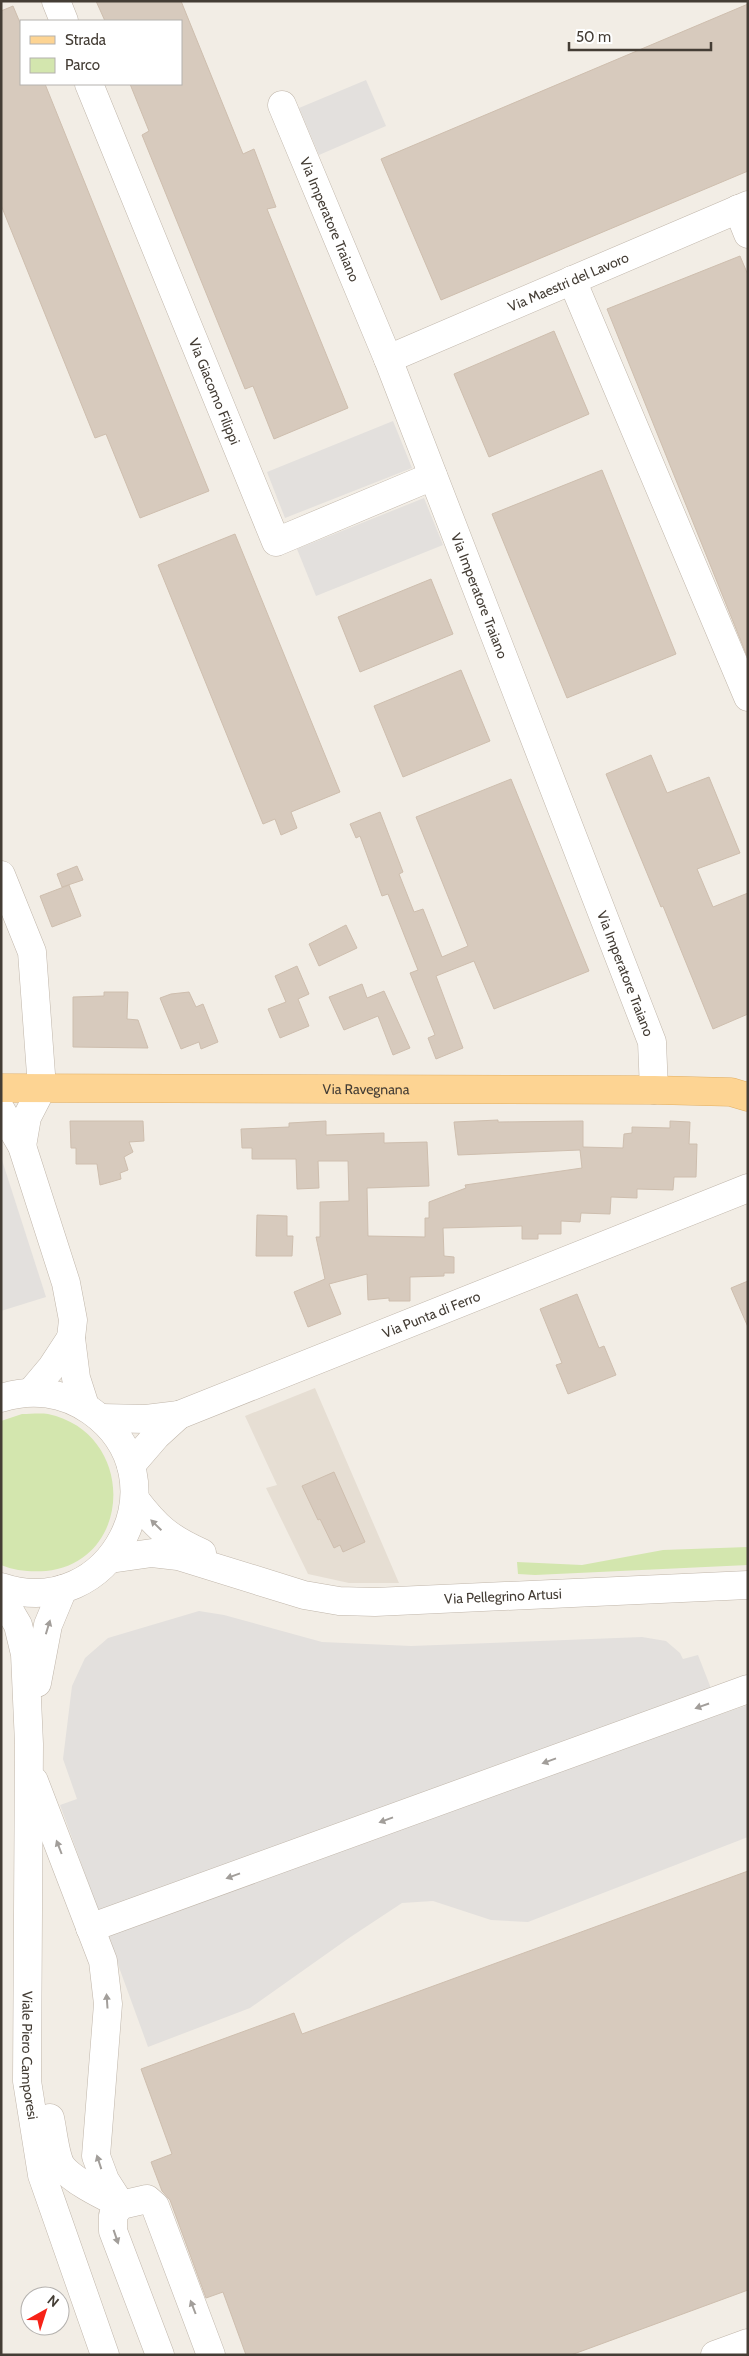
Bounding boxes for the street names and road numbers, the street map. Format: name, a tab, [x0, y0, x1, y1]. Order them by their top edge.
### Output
street label: Via Imperatore Traiano	[296, 155, 364, 285]
street label: Via Maestri del Lavoro	[505, 248, 632, 316]
street label: Via Giacomo Filippi	[185, 336, 244, 447]
street label: Via Imperatore Traiano	[447, 530, 512, 661]
street label: Via Imperatore Traiano	[593, 908, 658, 1039]
street label: Via Ravegnana	[323, 1080, 410, 1098]
street label: Via Punta di Ferro	[380, 1287, 483, 1342]
street label: Via Pellegrino Artusi	[444, 1585, 562, 1608]
street label: Viale Piero Camporesi	[18, 1991, 42, 2121]

